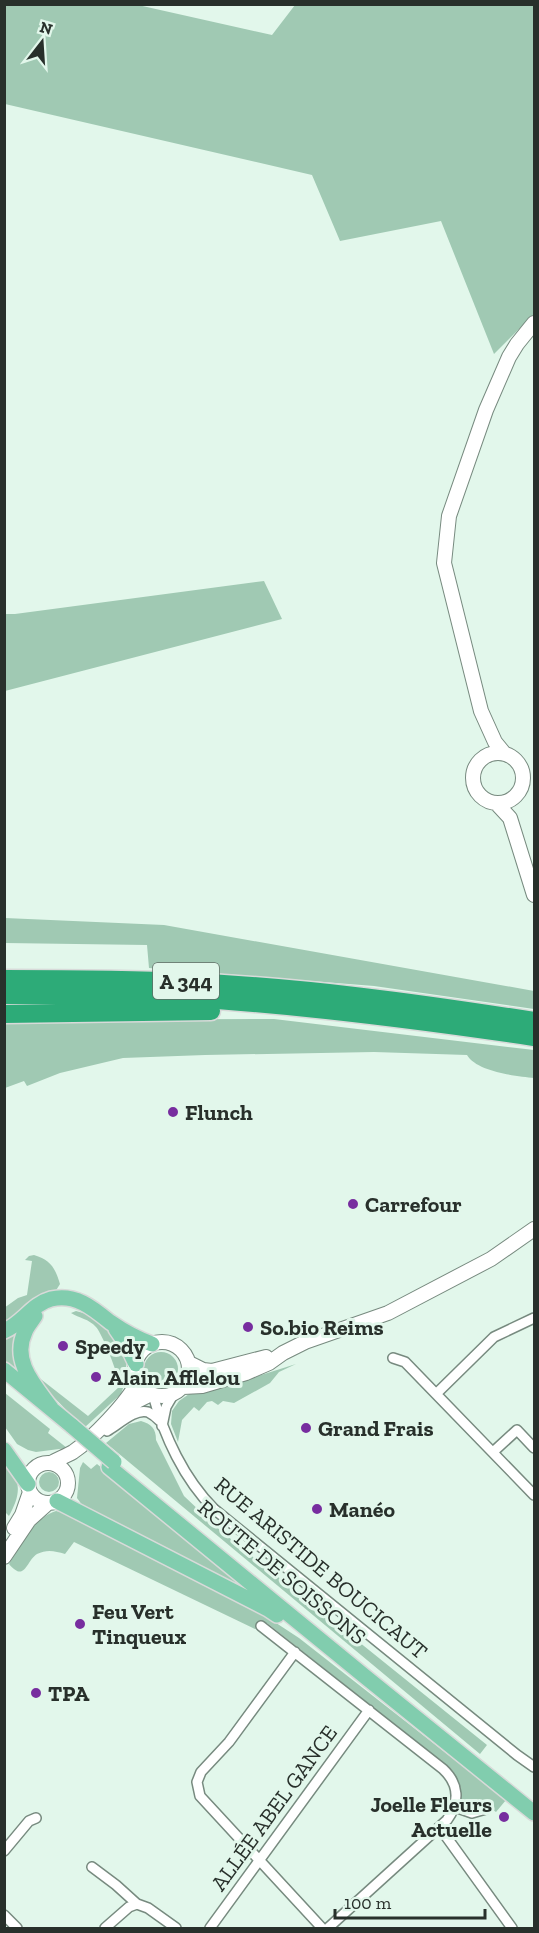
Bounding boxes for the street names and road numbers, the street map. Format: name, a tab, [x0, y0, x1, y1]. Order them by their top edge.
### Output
road number: A 344	[153, 963, 219, 999]
street label: RUE ARISTIDE BOUCICAUT	[209, 1471, 433, 1665]
street label: ROUTE DE SOISSONS	[192, 1494, 372, 1650]
street label: ALLÉE ABEL GANCE	[205, 1720, 343, 1896]

